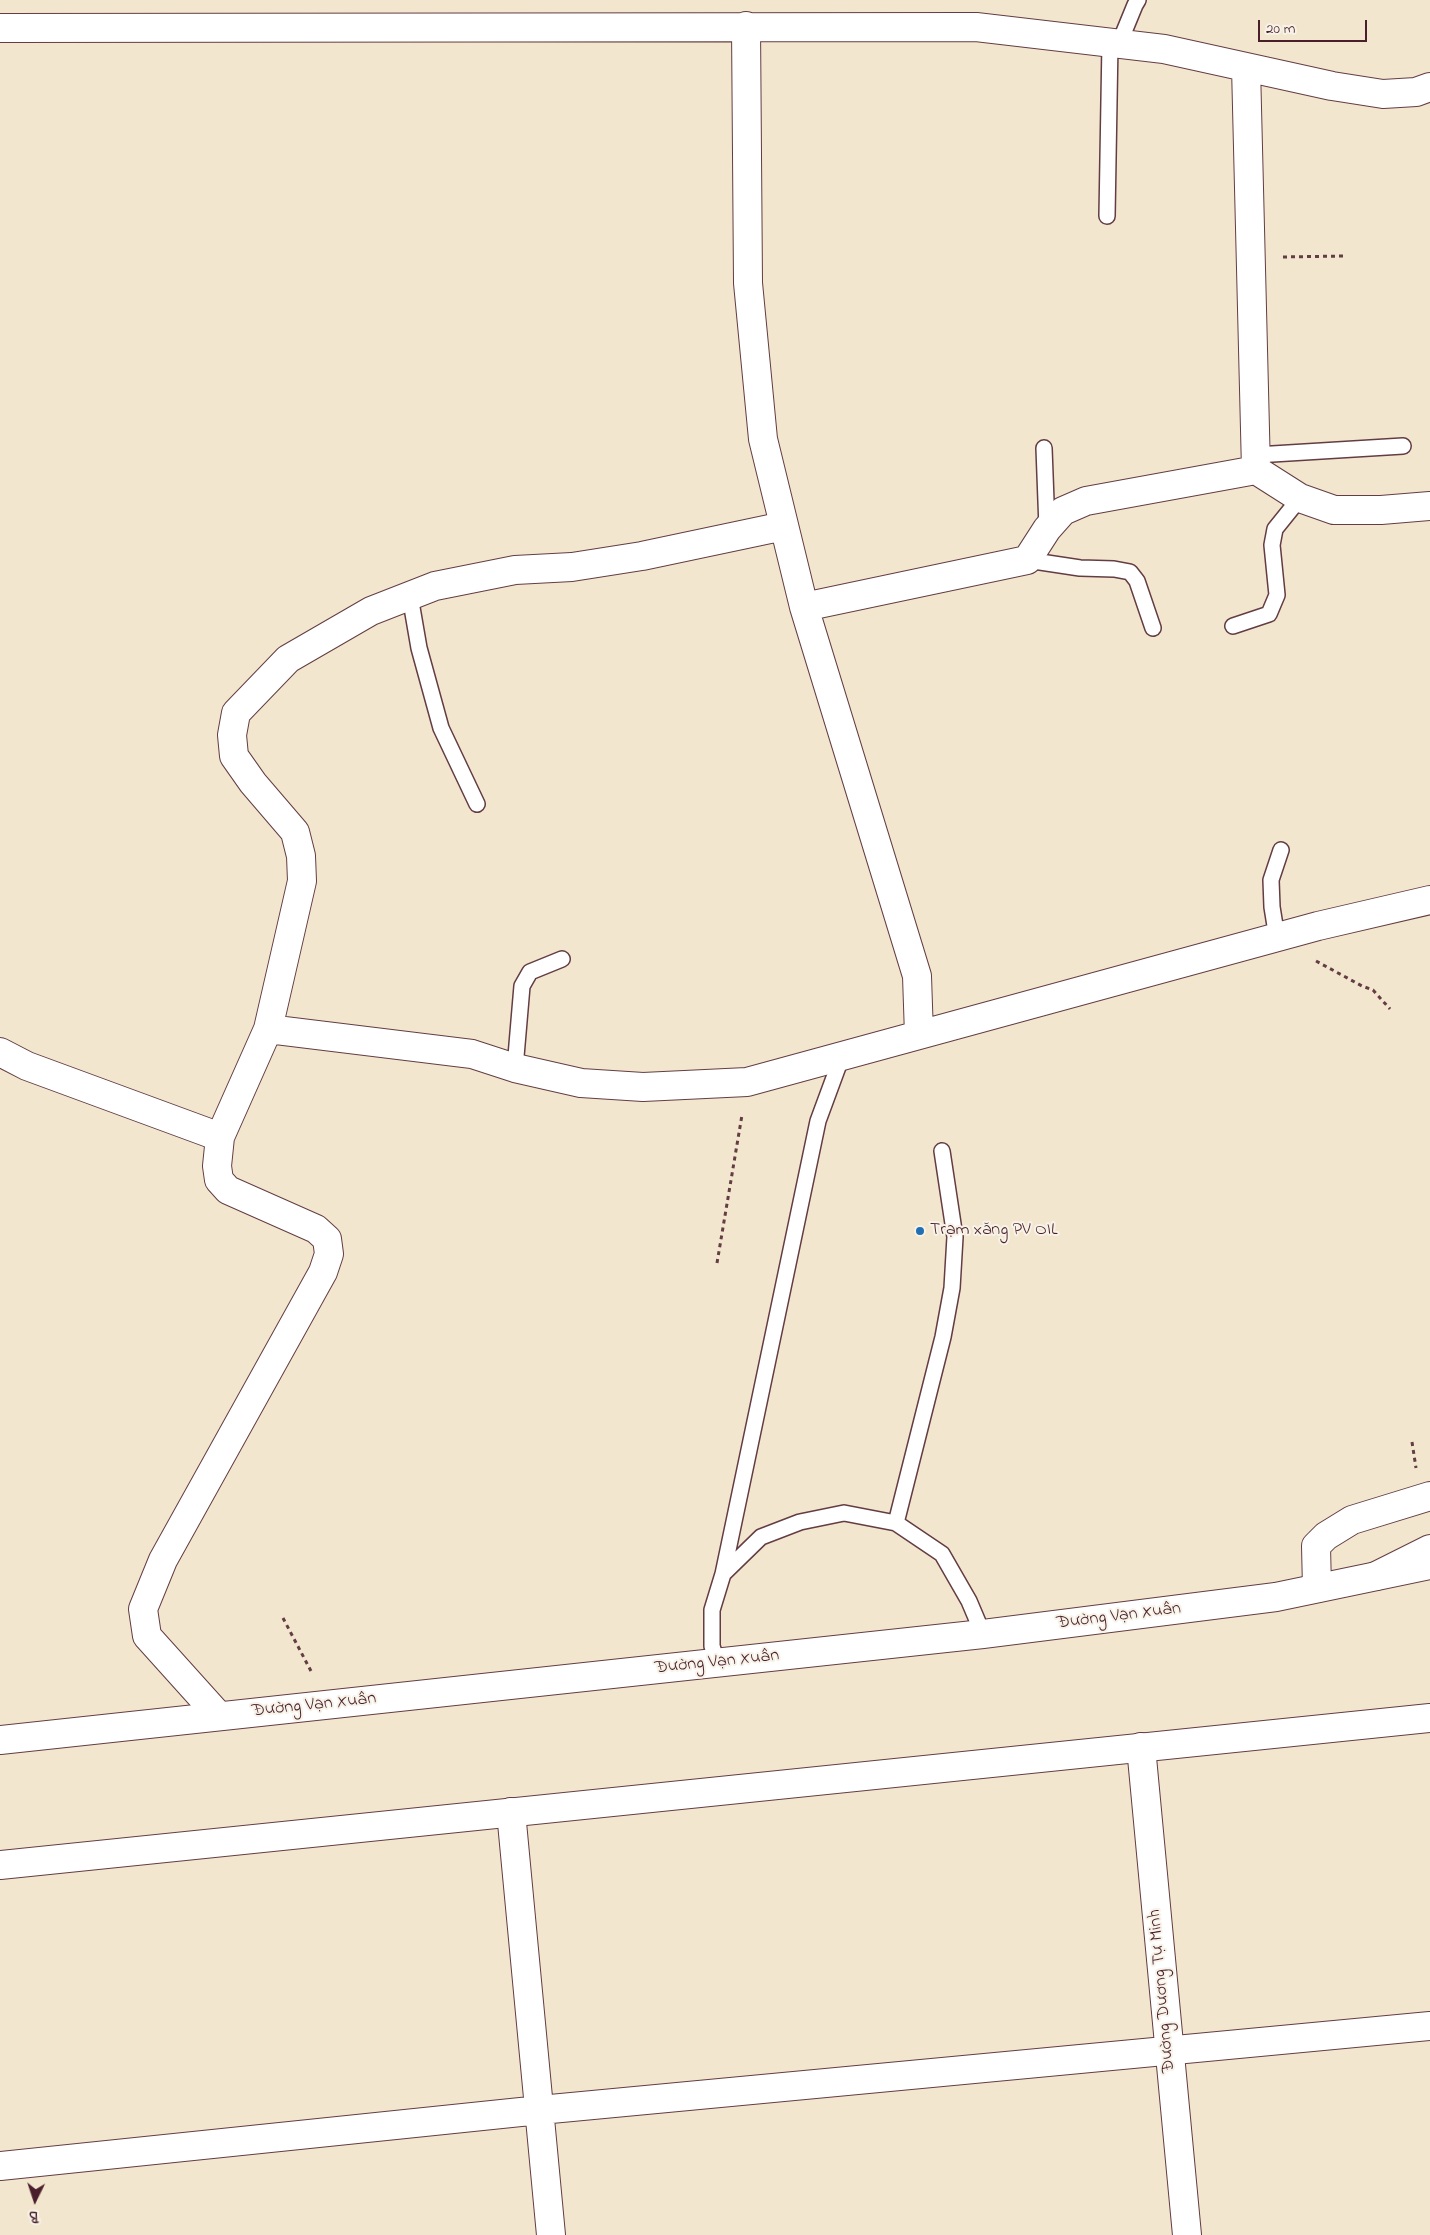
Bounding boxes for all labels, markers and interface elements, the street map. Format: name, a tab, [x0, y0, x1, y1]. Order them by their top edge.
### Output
scale bar	[1260, 10, 1369, 42]
text: 20 m	[1266, 18, 1295, 40]
place label: Trạm xăng PV OIL	[930, 1220, 1058, 1242]
marker: Trạm xăng PV OIL	[914, 1225, 926, 1237]
street label: Đường Vạn Xuân	[1056, 1599, 1182, 1635]
street label: Đường Vạn Xuân	[654, 1646, 780, 1680]
street label: Đường Vạn Xuân	[251, 1689, 377, 1723]
street label: Đường Dương Tự Minh	[1145, 1908, 1181, 2074]
north arrow	[10, 2175, 60, 2225]
text: B	[28, 2205, 39, 2226]

